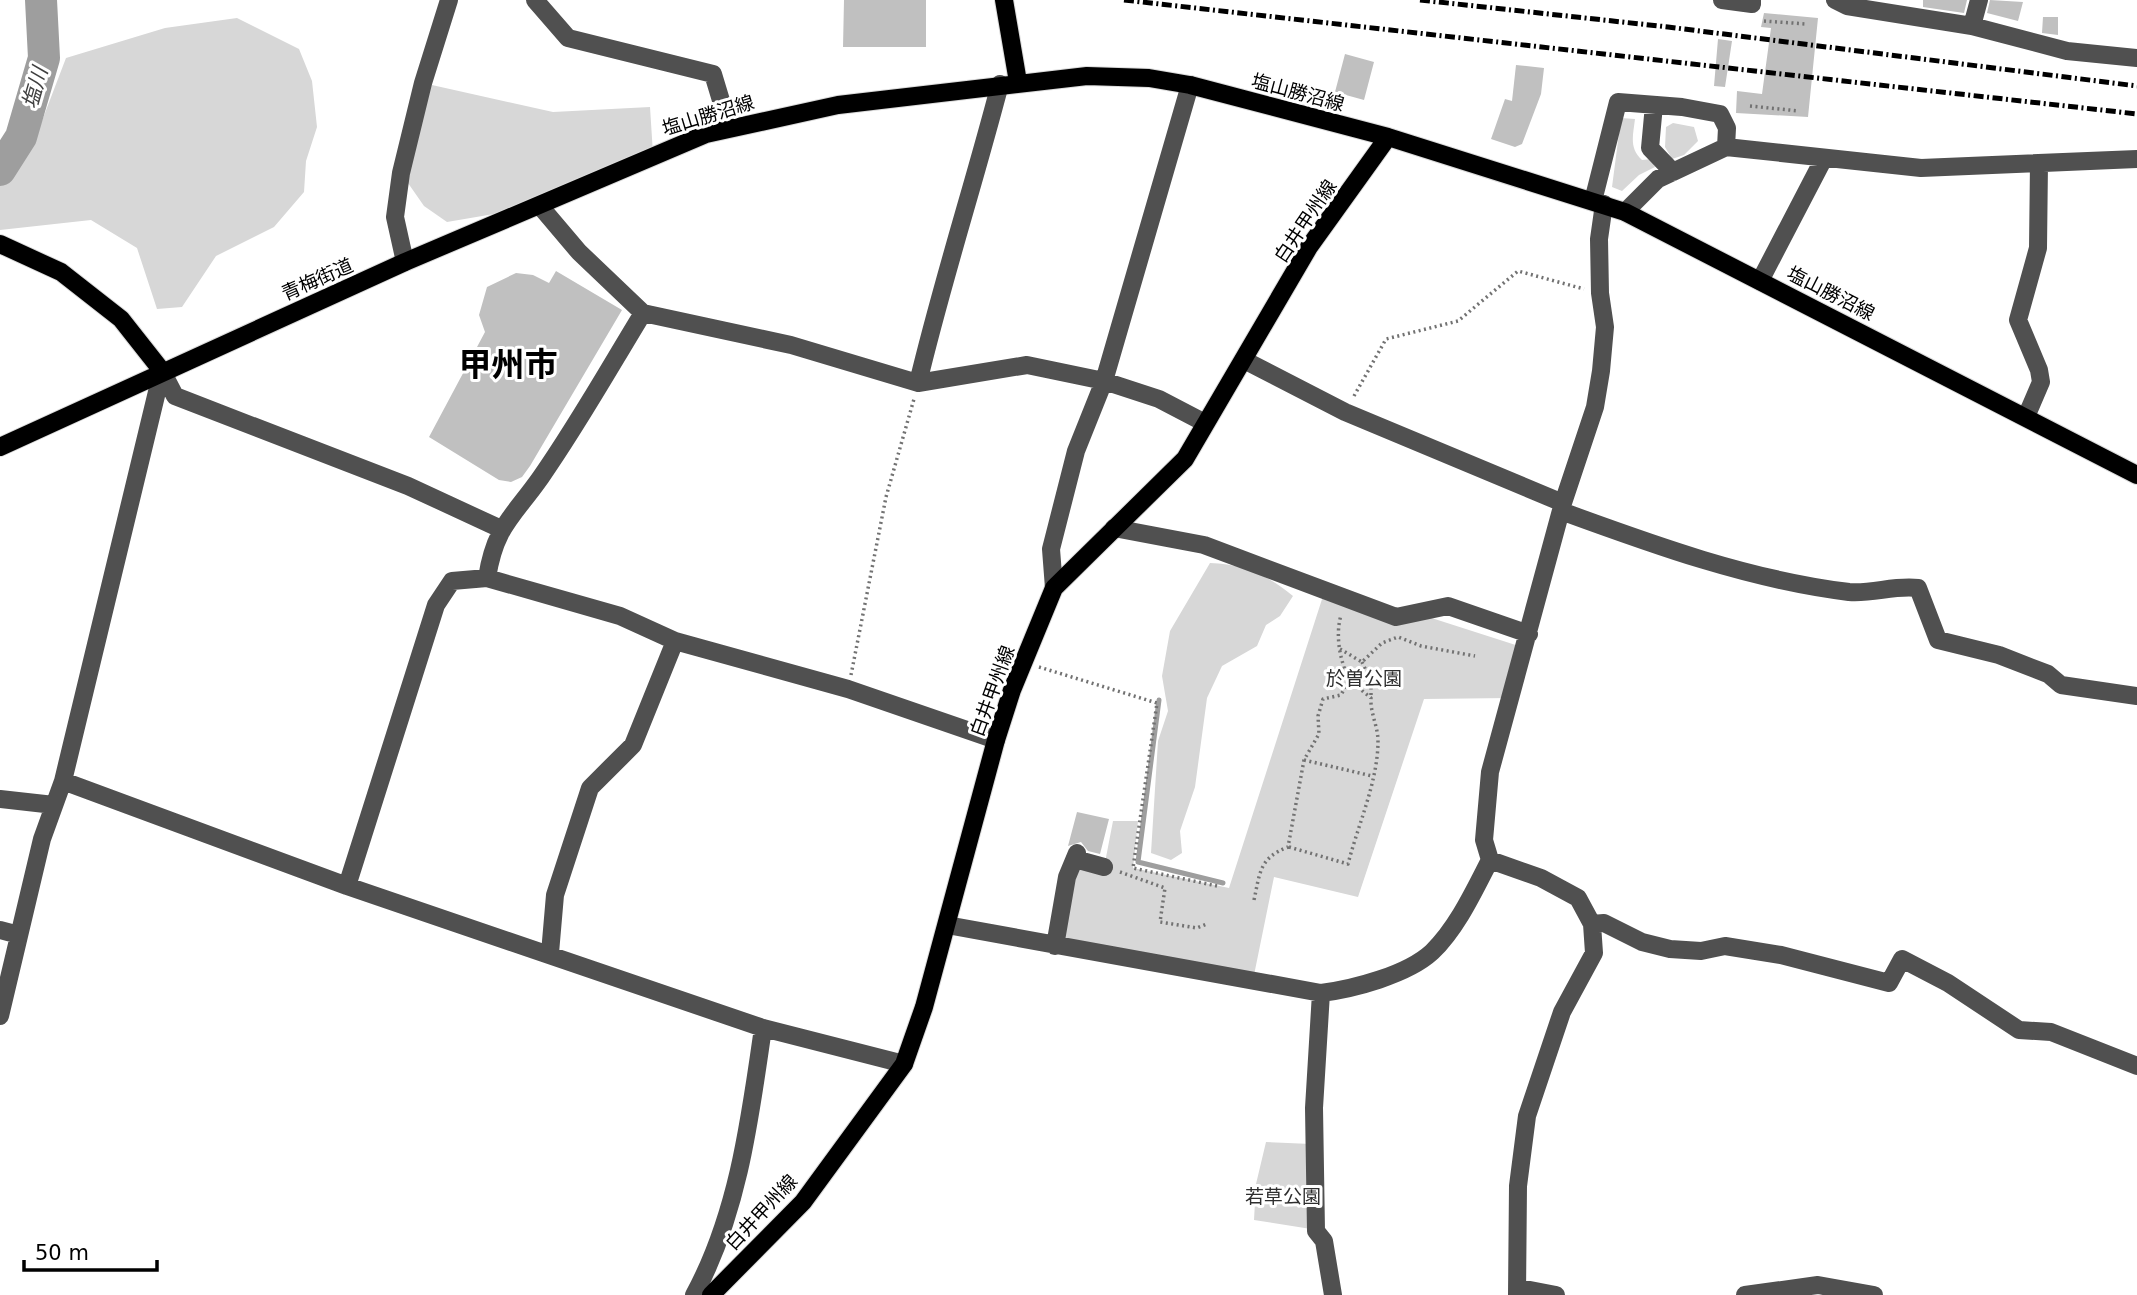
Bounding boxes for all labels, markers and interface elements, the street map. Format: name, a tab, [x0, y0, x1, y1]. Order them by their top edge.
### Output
water label: 塩川	[18, 63, 53, 111]
street label: 塩山勝沼線	[1249, 69, 1347, 115]
street label: 塩山勝沼線	[659, 91, 757, 139]
street label: 白井甲州線	[1269, 175, 1341, 267]
street label: 青梅街道	[278, 253, 356, 305]
street label: 塩山勝沼線	[1784, 262, 1878, 324]
district label: 甲州市	[459, 345, 558, 384]
street label: 白井甲州線	[965, 643, 1019, 739]
park label: 於曽公園	[1326, 667, 1402, 689]
street label: 白井甲州線	[721, 1170, 801, 1254]
park label: 若草公園	[1245, 1185, 1321, 1207]
scale bar	[24, 1228, 158, 1272]
text: 50 m	[35, 1241, 89, 1265]

